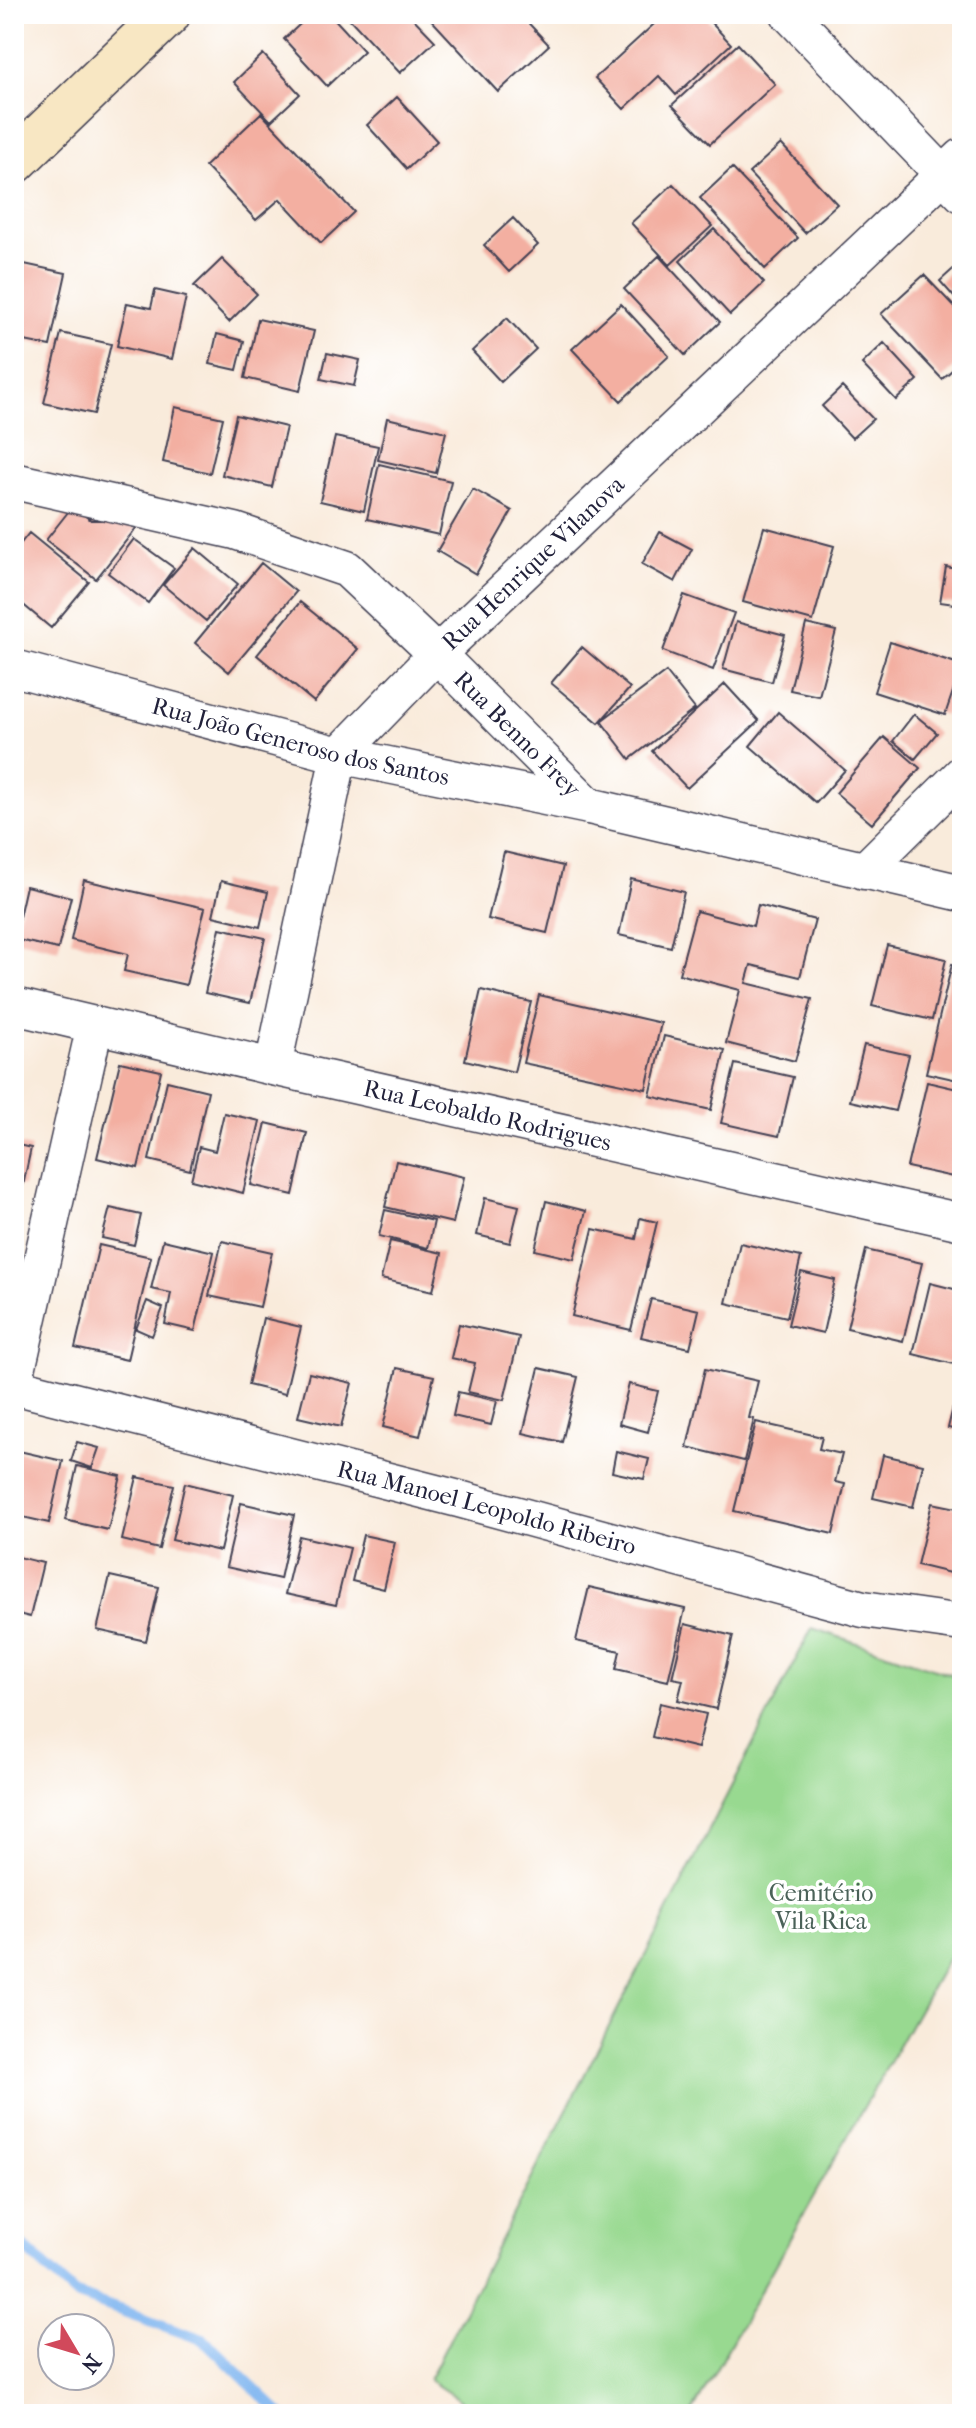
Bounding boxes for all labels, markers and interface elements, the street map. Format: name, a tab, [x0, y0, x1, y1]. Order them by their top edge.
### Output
street label: Rua Henrique Vilanova	[436, 470, 631, 656]
street label: Rua Benno Frey	[448, 665, 587, 804]
street label: Rua João Generoso dos Santos	[149, 692, 452, 791]
street label: Rua Leobaldo Rodrigues	[361, 1074, 614, 1157]
street label: Rua Manoel Leopoldo Ribeiro	[334, 1455, 639, 1561]
park label: Cemitério Vila Rica	[769, 1879, 873, 1935]
north arrow	[36, 2312, 116, 2392]
text: N	[75, 2349, 106, 2379]

